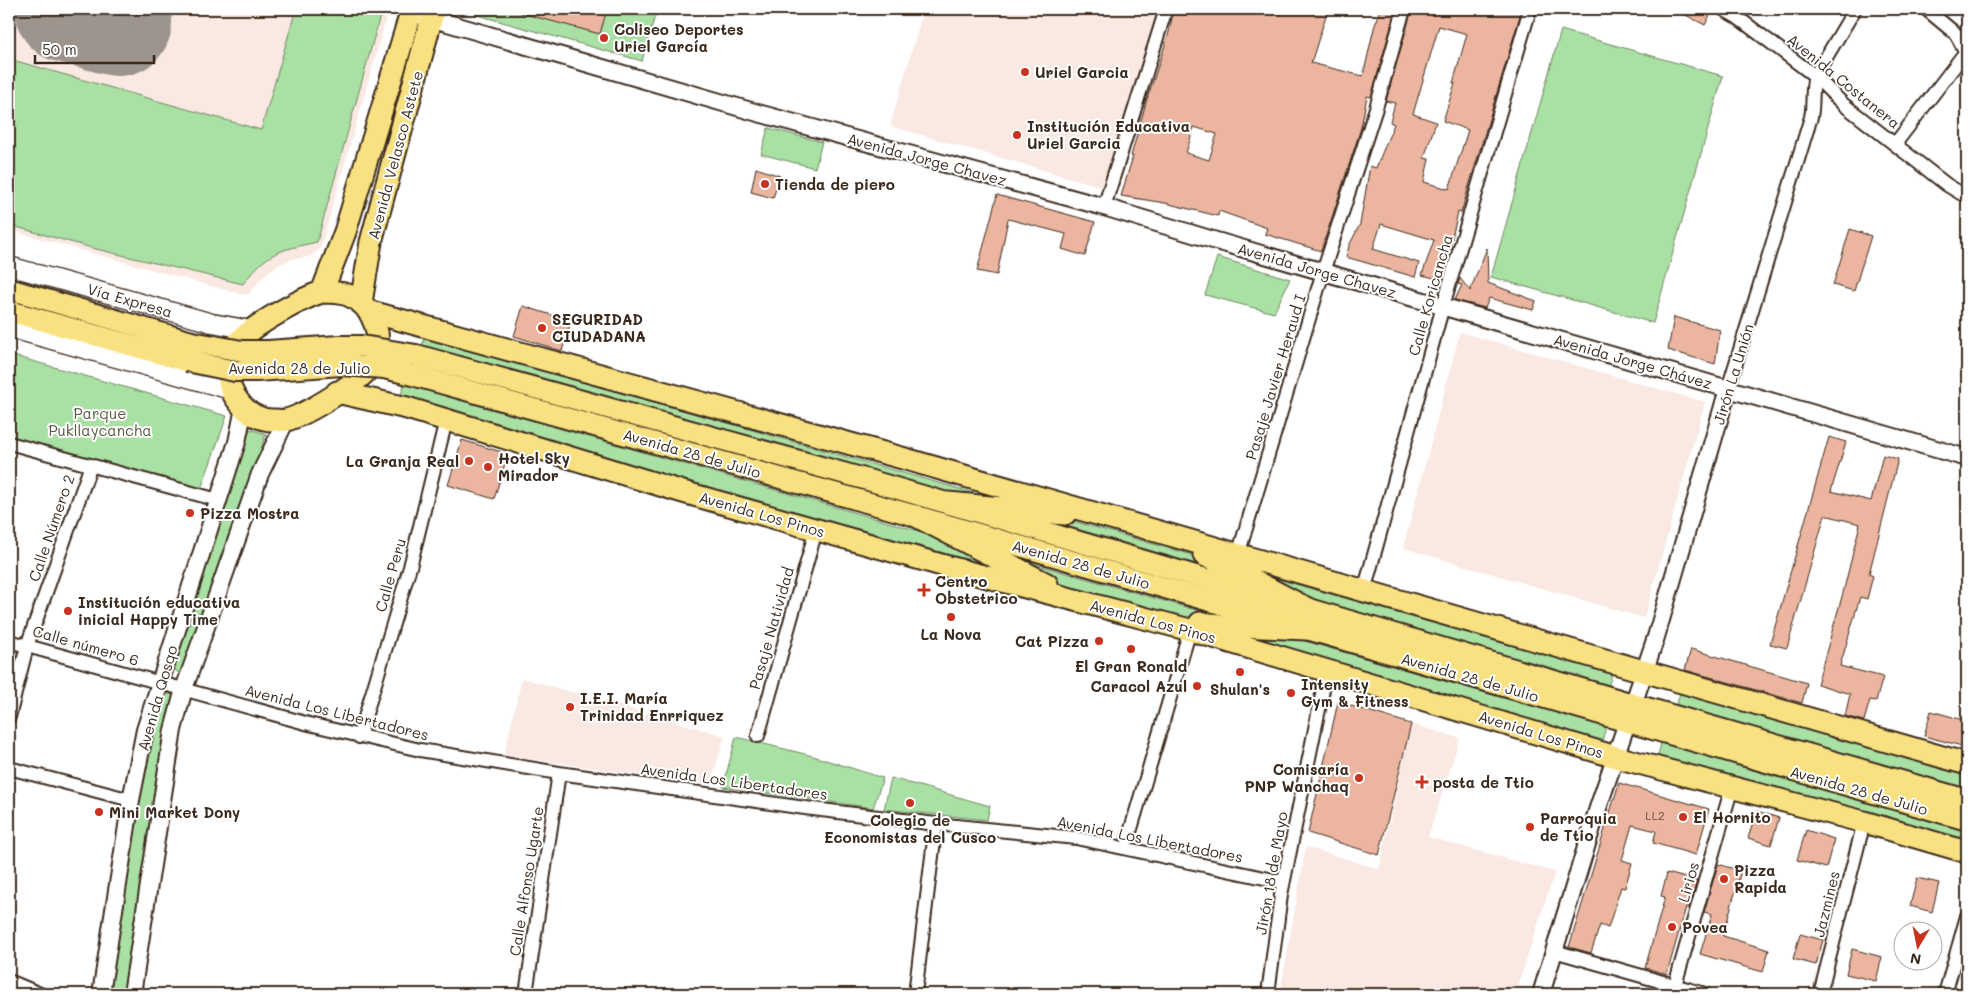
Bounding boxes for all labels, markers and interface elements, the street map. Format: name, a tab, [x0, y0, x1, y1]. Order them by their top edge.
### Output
place label: Coliseo Deportes Uriel García	[614, 19, 744, 56]
street label: Avenida Costanera	[1783, 29, 1905, 133]
scale bar	[35, 32, 154, 64]
marker: Coliseo Deportes Uriel García	[598, 32, 610, 44]
text: 50 m	[42, 39, 77, 59]
place label: Uriel Garcia	[1035, 62, 1129, 82]
marker: Uriel Garcia	[1019, 66, 1031, 78]
street label: Avenida Velasco Astete	[363, 68, 427, 242]
place label: Institución Educativa Uriel Garcia	[1027, 116, 1190, 153]
street label: Avenida Jorge Chavez	[845, 128, 1009, 190]
marker: Institución Educativa Uriel Garcia	[1011, 129, 1023, 141]
place label: Tienda de piero	[775, 174, 895, 194]
marker: Tienda de piero	[759, 178, 771, 190]
street label: Calle Koricancha	[1403, 232, 1457, 358]
street label: Avenida Jorge Chavez	[1235, 238, 1399, 302]
street label: Vía Expresa	[85, 278, 175, 322]
street label: Pasaje Javier Heraud I	[1240, 291, 1310, 462]
place label: SEGURIDAD CIUDADANA	[552, 309, 646, 346]
street label: Jirón La Unión	[1708, 321, 1758, 427]
marker: SEGURIDAD CIUDADANA	[536, 322, 548, 334]
street label: Avenida Jorge Chávez	[1551, 329, 1715, 393]
street label: Avenida 28 de Julio	[228, 358, 370, 378]
park label: Parque Pukllaycancha	[48, 403, 152, 440]
street label: Avenida 28 de Julio	[621, 424, 763, 482]
place label: Hotel Sky Mirador	[498, 448, 570, 485]
place label: La Granja Real	[346, 451, 459, 471]
marker: La Granja Real	[463, 455, 475, 467]
marker: Hotel Sky Mirador	[482, 461, 494, 473]
street label: Calle Número 2	[23, 472, 79, 584]
street label: Avenida Los Pinos	[697, 487, 827, 541]
place label: Pizza Mostra	[200, 503, 299, 523]
marker: Pizza Mostra	[184, 507, 196, 519]
street label: Avenida 28 de Julio	[1010, 535, 1152, 593]
street label: Calle Peru	[370, 536, 410, 614]
street label: Pasaje Natividad	[744, 564, 798, 692]
place label: Centro Obstetrico	[935, 571, 1018, 608]
marker: Centro Obstetrico	[917, 583, 931, 597]
place label: Institución educativa inicial Happy Time	[78, 592, 240, 629]
street label: Avenida Los Pinos	[1088, 595, 1218, 647]
marker: Institución educativa inicial Happy Time	[62, 605, 74, 617]
marker: La Nova	[945, 611, 957, 623]
street label: Calle número 6	[31, 620, 141, 670]
place label: La Nova	[920, 624, 982, 644]
place label: Cat Pizza	[1015, 631, 1089, 651]
marker: Cat Pizza	[1093, 635, 1105, 647]
street label: Avenida Qosqo	[132, 643, 182, 753]
marker: El Gran Ronald	[1125, 643, 1137, 655]
street label: Avenida 28 de Julio	[1399, 648, 1541, 706]
place label: El Gran Ronald	[1075, 656, 1188, 676]
marker: Shulan's	[1234, 666, 1246, 678]
place label: Intensity Gym & Fitness	[1301, 674, 1409, 711]
place label: Caracol Azul	[1091, 676, 1187, 696]
street label: Avenida Los Libertadores	[243, 679, 431, 745]
place label: Shulan's	[1210, 679, 1270, 699]
marker: Caracol Azul	[1191, 680, 1203, 692]
marker: Intensity Gym & Fitness	[1285, 687, 1297, 699]
place label: I.E.I. María Trinidad Enrriquez	[580, 688, 724, 725]
marker: I.E.I. María Trinidad Enrriquez	[564, 701, 576, 713]
street label: Avenida Los Pinos	[1476, 705, 1606, 763]
street label: Avenida Los Libertadores	[639, 758, 829, 804]
place label: Comisaría PNP Wanchaq	[1245, 759, 1349, 796]
street label: Avenida 28 de Julio	[1788, 761, 1930, 819]
marker: Comisaría PNP Wanchaq	[1353, 772, 1365, 784]
place label: posta de Ttio	[1433, 772, 1534, 792]
marker: posta de Ttio	[1415, 775, 1429, 789]
marker: Colegio de Economistas del Cusco	[904, 797, 916, 809]
place label: Mini Market Dony	[109, 802, 240, 822]
street label: Calle Alfonso Ugarte	[504, 805, 548, 957]
marker: Mini Market Dony	[93, 806, 105, 818]
house number: LL2	[1645, 807, 1665, 823]
place label: El Hornito	[1693, 807, 1771, 827]
place label: Parroquia de Ttio	[1540, 808, 1617, 845]
place label: Colegio de Economistas del Cusco	[824, 810, 996, 847]
street label: Jirón 18 de Mayo	[1250, 810, 1292, 936]
street label: Avenida Los Libertadores	[1055, 811, 1245, 867]
marker: El Hornito	[1677, 811, 1689, 823]
marker: Parroquia de Ttio	[1524, 821, 1536, 833]
street label: Lirios	[1673, 860, 1703, 904]
place label: Pizza Rapida	[1734, 860, 1787, 897]
street label: Jazmines	[1808, 869, 1844, 939]
marker: Pizza Rapida	[1718, 873, 1730, 885]
place label: Povea	[1682, 917, 1728, 937]
north arrow	[1894, 920, 1944, 970]
marker: Povea	[1666, 921, 1678, 933]
text: N	[1909, 949, 1923, 970]

